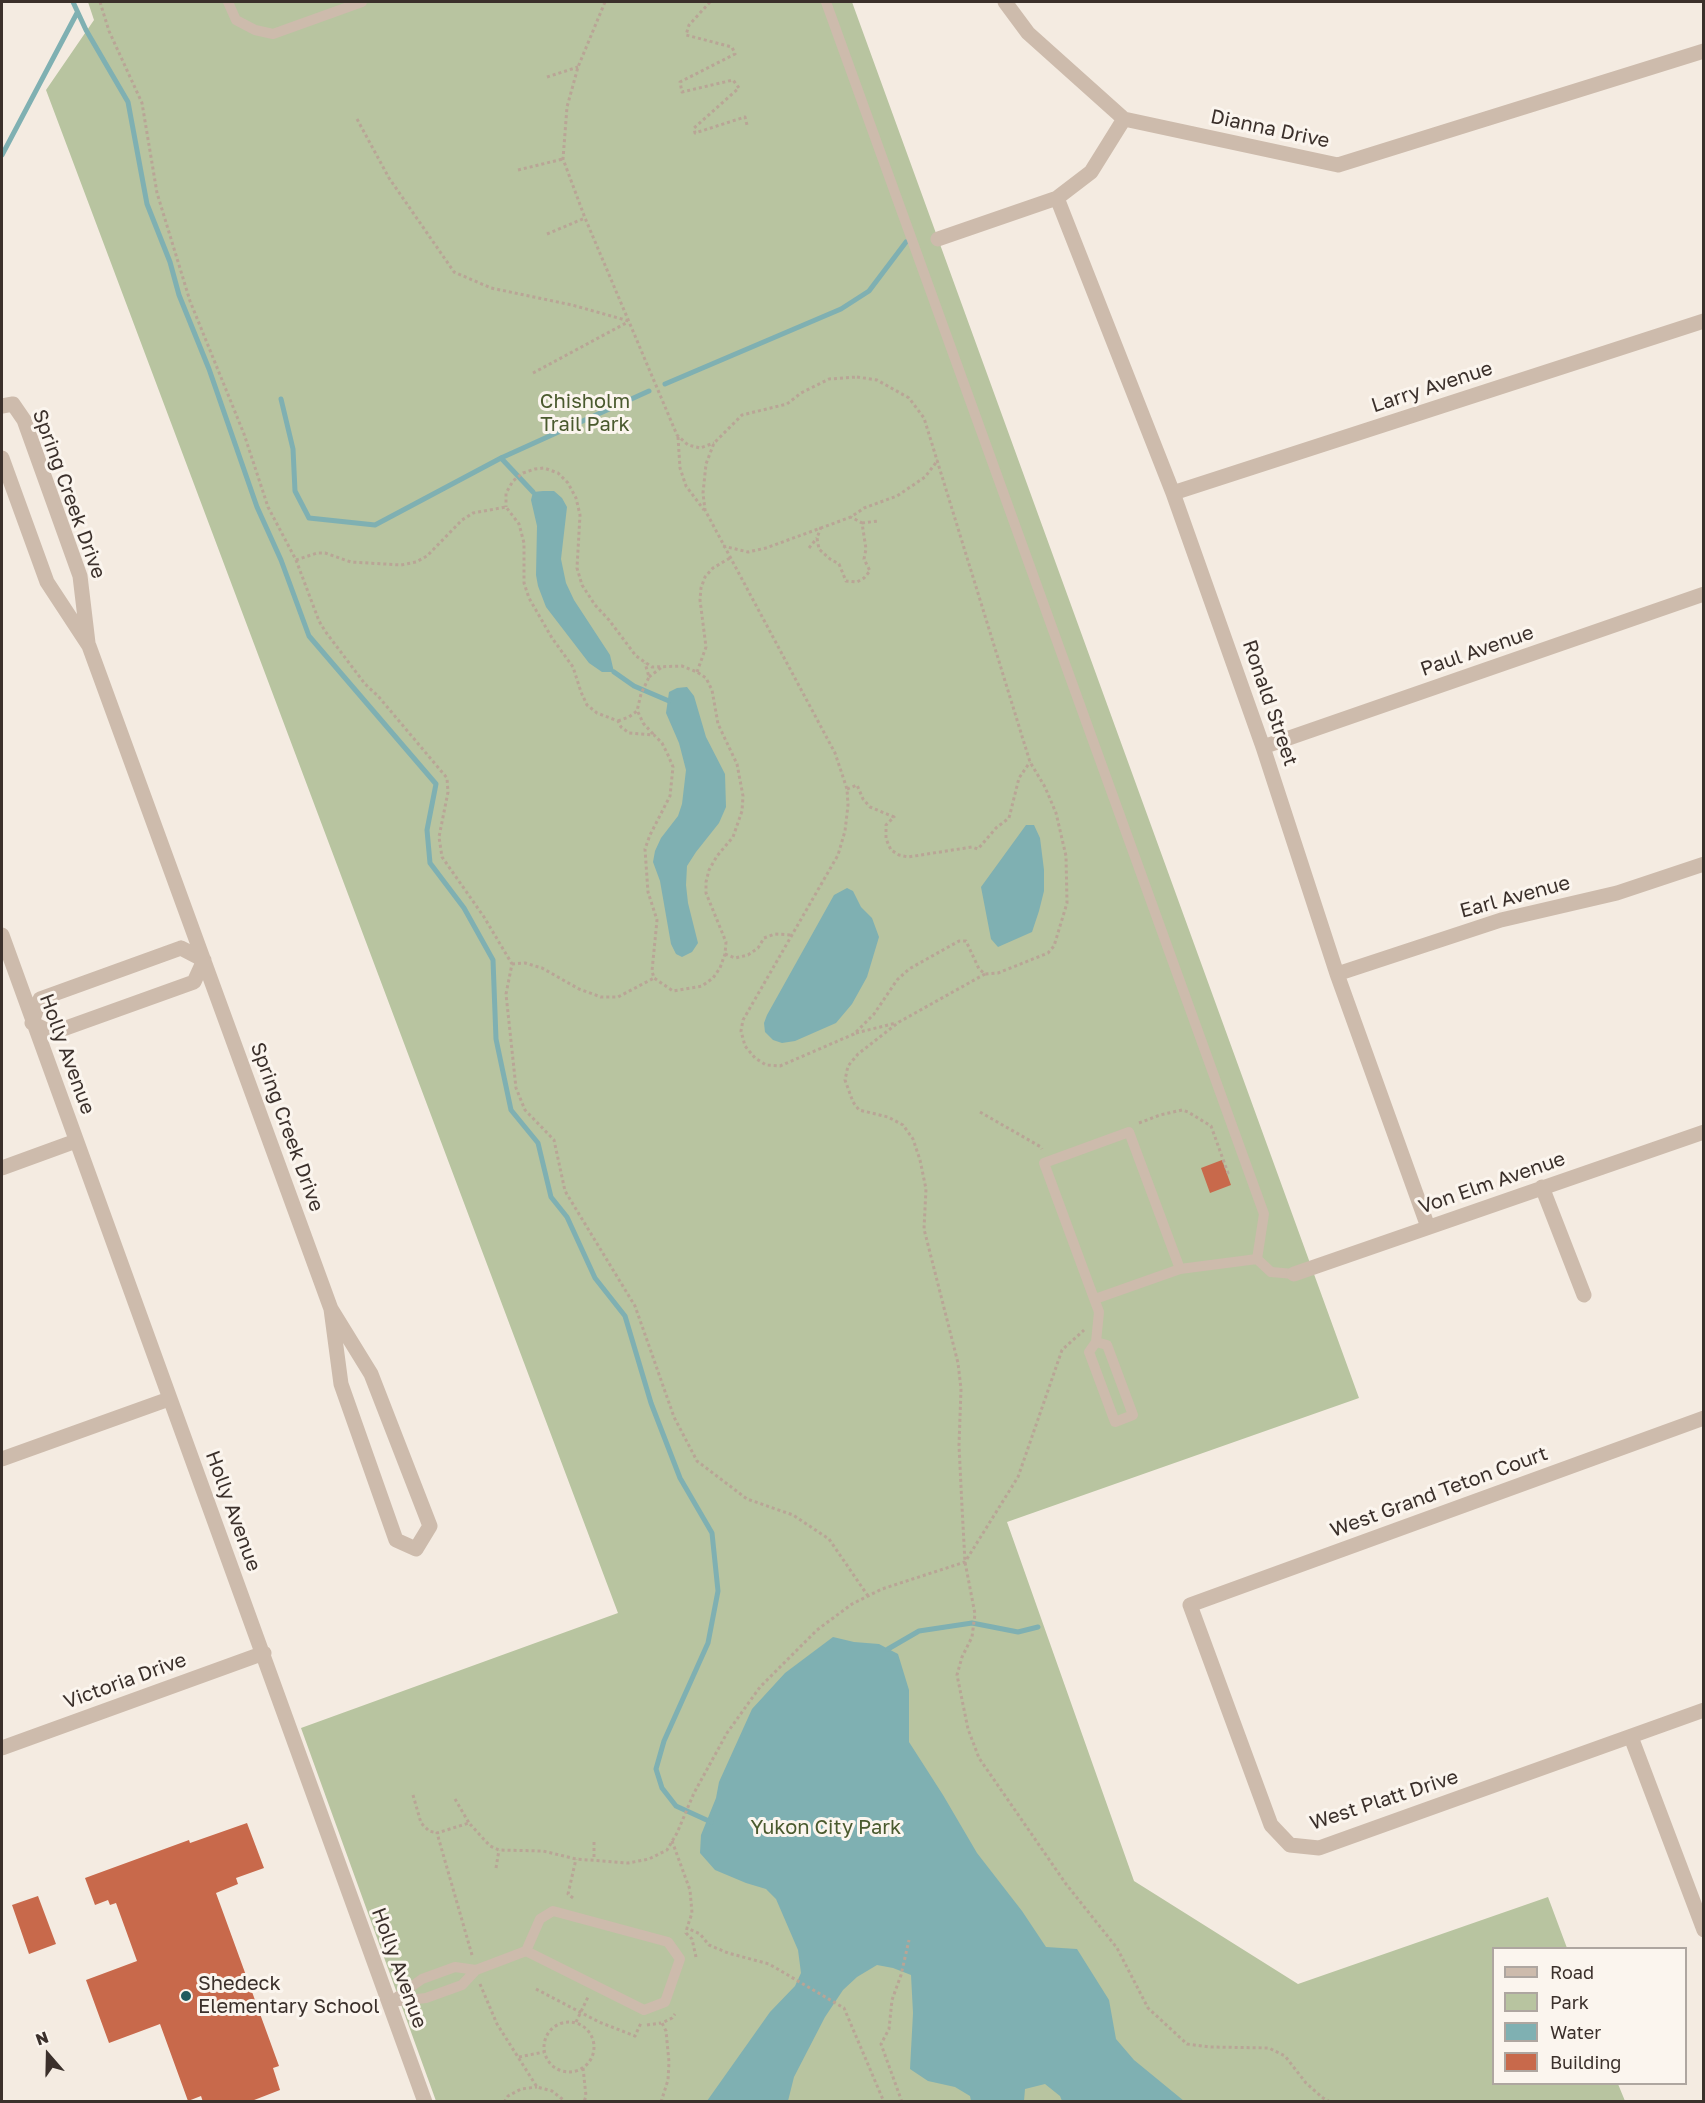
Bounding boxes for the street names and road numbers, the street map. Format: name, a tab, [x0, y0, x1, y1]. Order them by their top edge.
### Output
street label: Dianna Drive	[1208, 105, 1332, 153]
street label: Larry Avenue	[1368, 356, 1496, 418]
street label: Spring Creek Drive	[27, 406, 111, 582]
street label: Paul Avenue	[1417, 620, 1537, 682]
street label: Ronald Street	[1237, 637, 1303, 769]
street label: Earl Avenue	[1457, 871, 1573, 923]
street label: Holly Avenue	[34, 991, 100, 1117]
street label: Spring Creek Drive	[245, 1039, 329, 1215]
street label: Von Elm Avenue	[1416, 1147, 1568, 1219]
street label: West Grand Teton Court	[1327, 1441, 1551, 1543]
street label: Holly Avenue	[200, 1448, 266, 1574]
street label: Victoria Drive	[60, 1648, 190, 1714]
street label: West Platt Drive	[1307, 1765, 1461, 1835]
street label: Holly Avenue	[366, 1905, 432, 2031]

